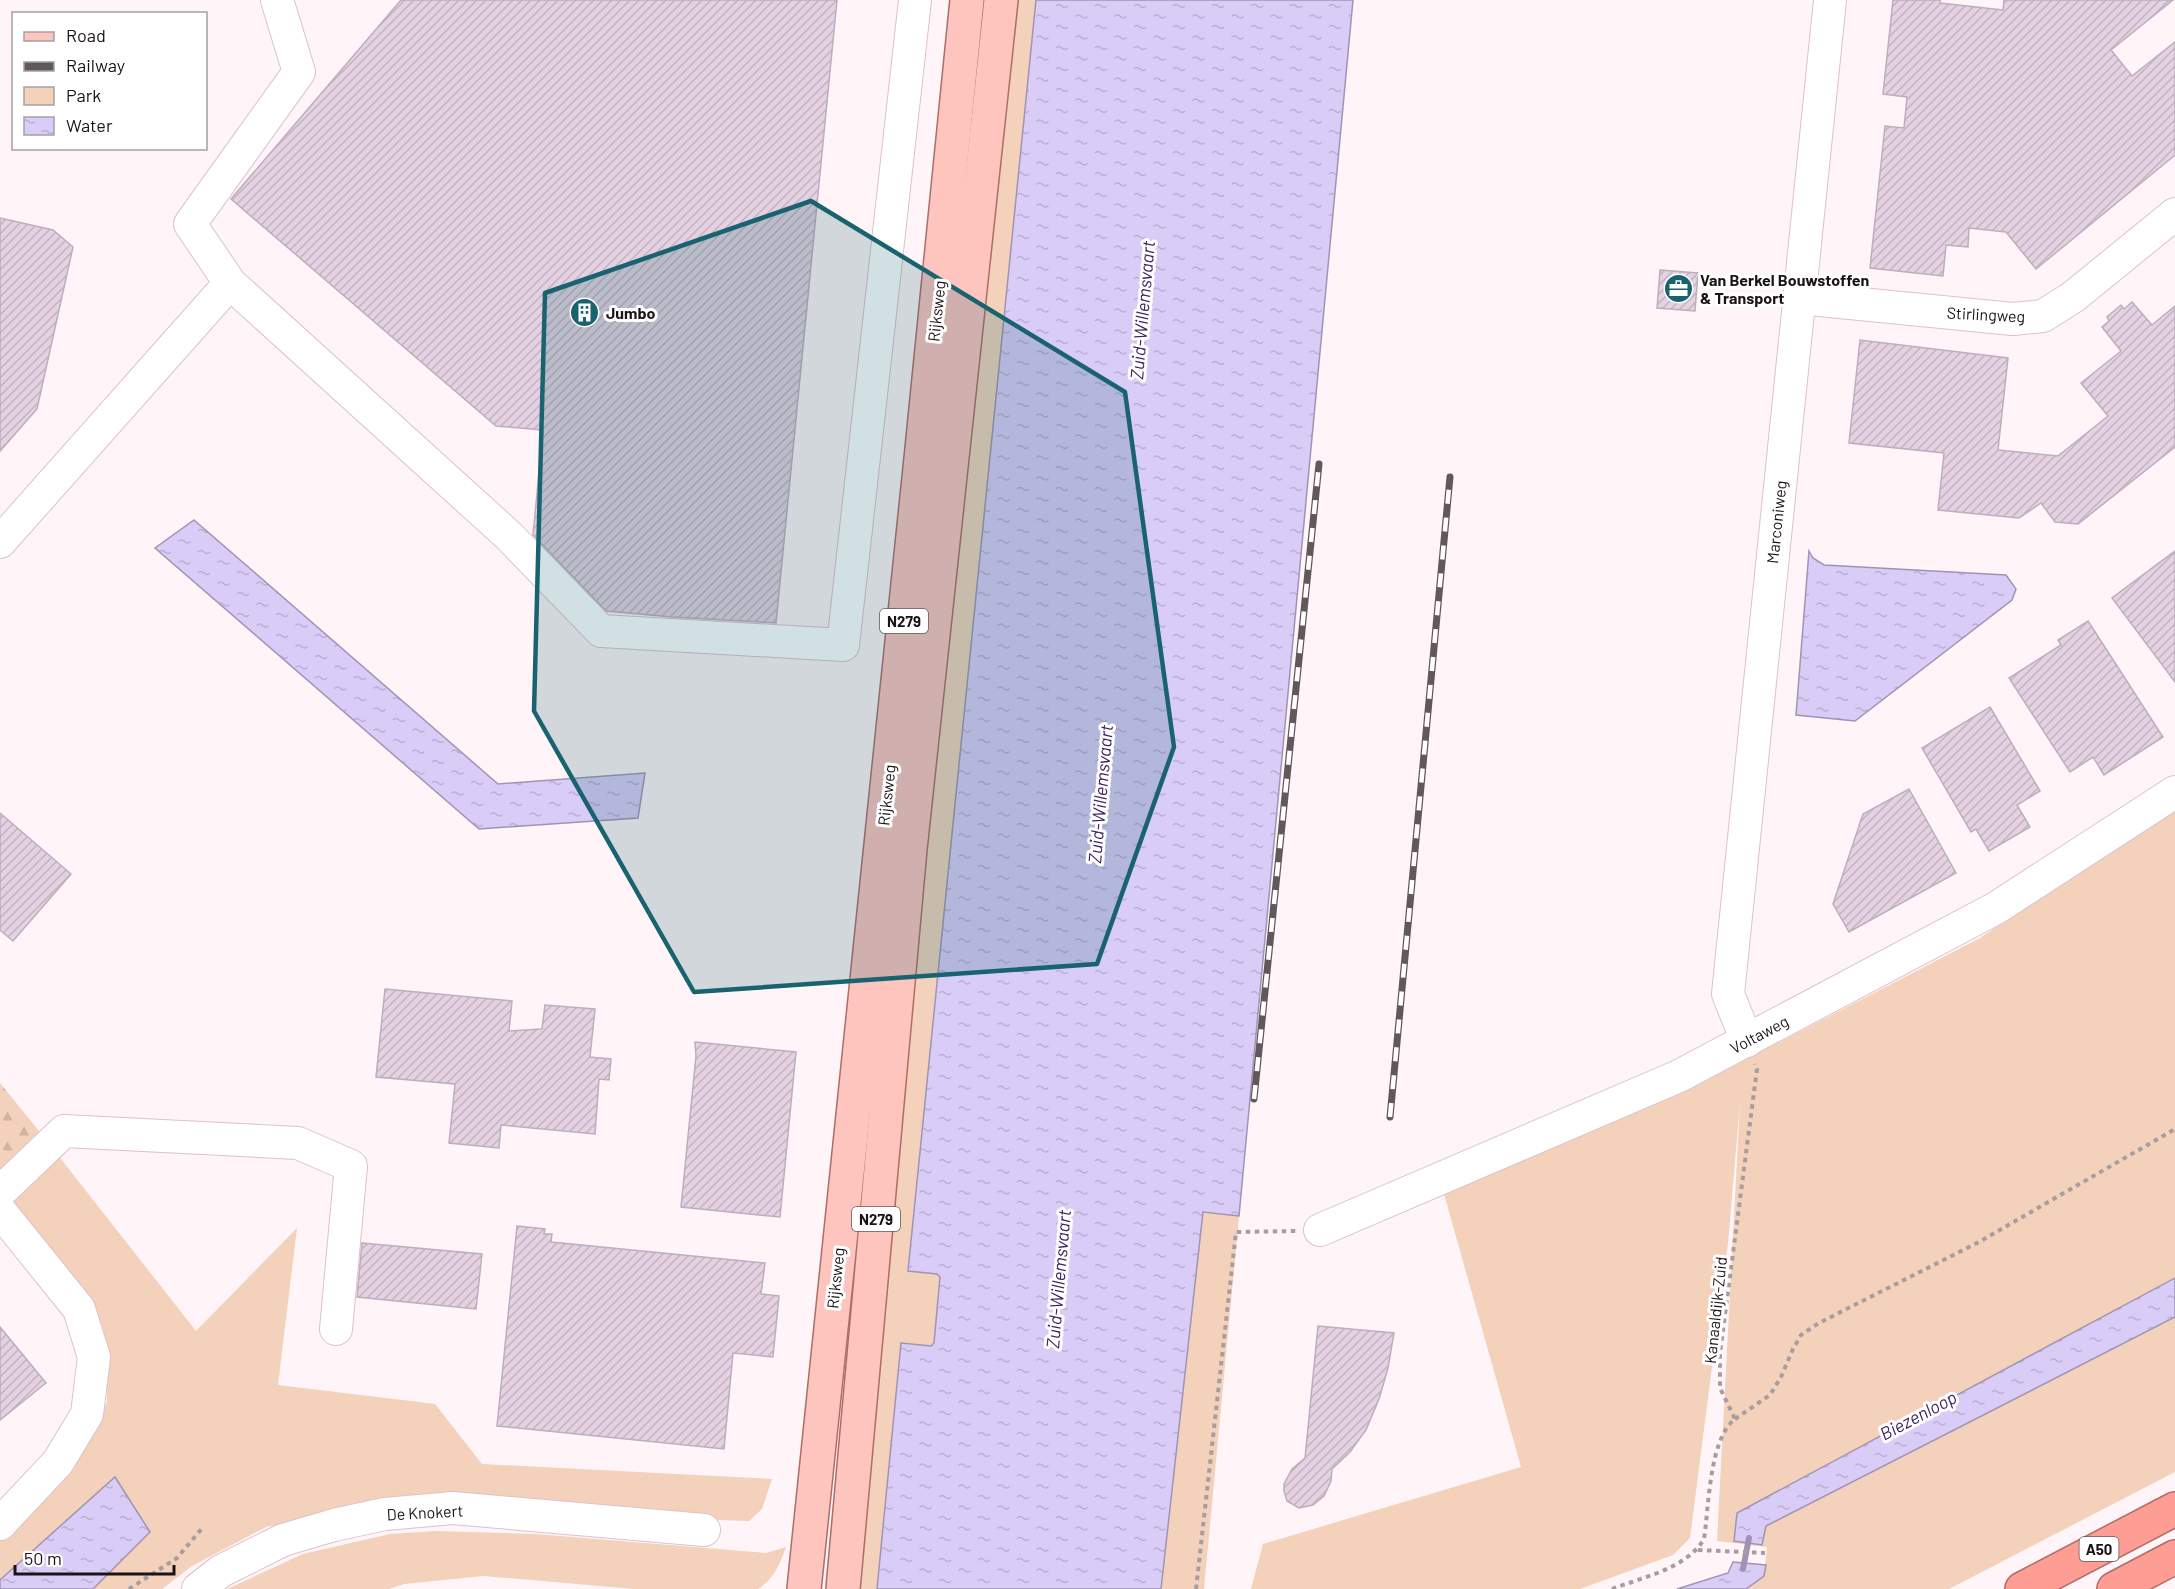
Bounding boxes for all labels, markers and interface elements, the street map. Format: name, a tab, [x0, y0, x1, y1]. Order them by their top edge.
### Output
legend	[12, 12, 207, 150]
text: Road	[66, 24, 106, 46]
text: Railway	[66, 54, 125, 76]
text: Park	[66, 84, 101, 106]
text: Water	[66, 114, 113, 136]
water label: Zuid-Willemsvaart	[1125, 239, 1159, 380]
place label: Van Berkel Bouwstoffen & Transport	[1700, 270, 1869, 307]
office icon: Van Berkel Bouwstoffen & Transport	[1663, 272, 1695, 304]
street label: Rijksweg	[923, 280, 949, 342]
building icon: Jumbo	[569, 296, 601, 328]
street label: Stirlingweg	[1946, 302, 2026, 326]
place label: Jumbo	[606, 303, 655, 322]
street label: Marconiweg	[1762, 480, 1790, 564]
road number: N279	[880, 609, 928, 633]
water label: Zuid-Willemsvaart	[1083, 723, 1117, 864]
street label: Rijksweg	[873, 764, 899, 826]
street label: Voltaweg	[1727, 1011, 1791, 1057]
road number: N279	[852, 1207, 900, 1231]
water label: Zuid-Willemsvaart	[1041, 1208, 1075, 1349]
street label: Rijksweg	[822, 1247, 848, 1309]
street label: Kanaaldijk-Zuid	[1700, 1256, 1730, 1364]
water label: Biezenloop	[1876, 1386, 1960, 1444]
street label: De Knokert	[386, 1501, 464, 1523]
road number: A50	[2080, 1537, 2118, 1561]
scale bar	[15, 1538, 174, 1576]
text: 50 m	[24, 1547, 62, 1569]

